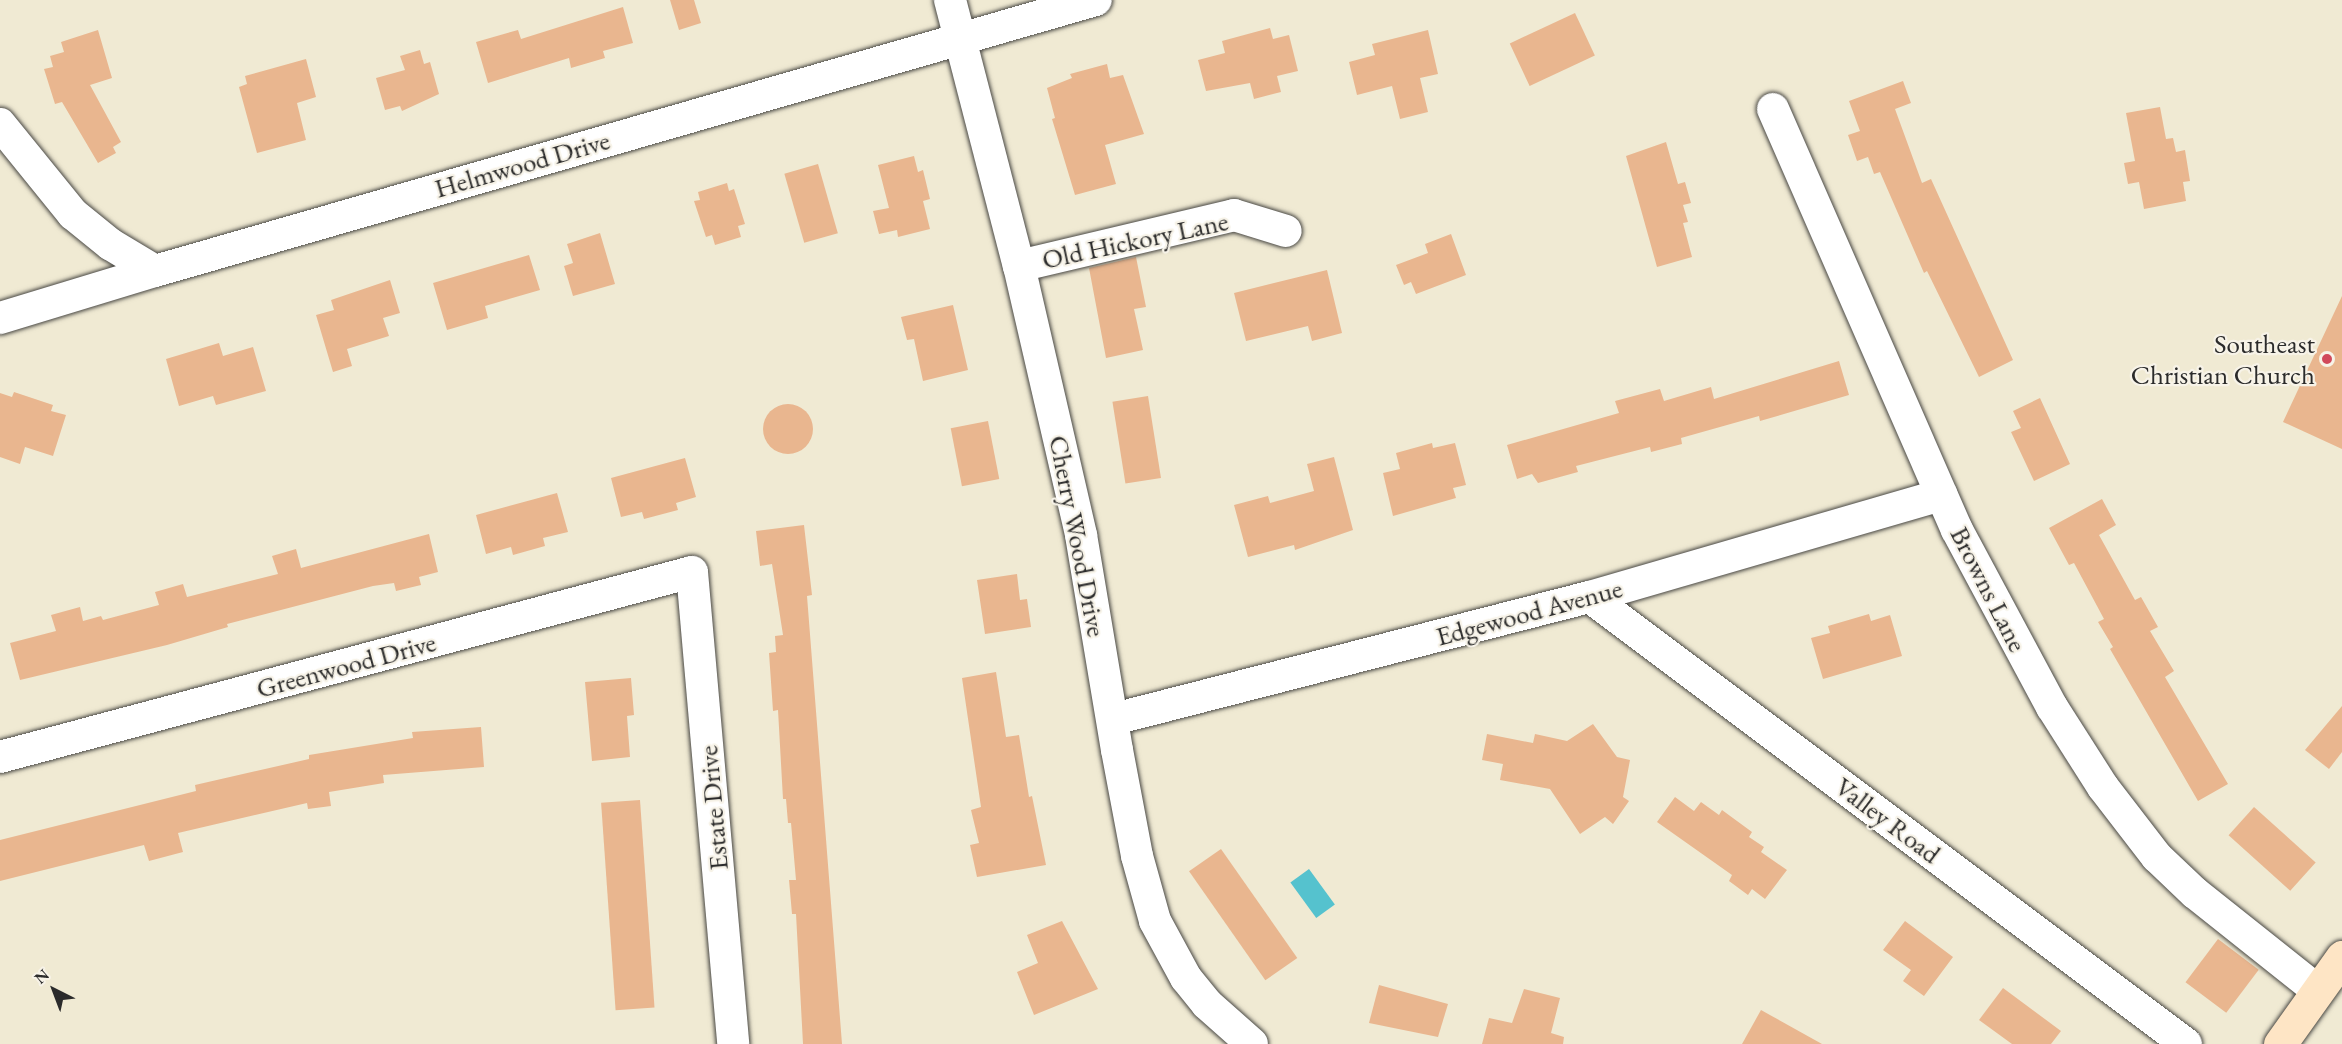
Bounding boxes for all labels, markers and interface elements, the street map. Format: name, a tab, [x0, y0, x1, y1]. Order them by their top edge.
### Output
street label: Helmwood Drive	[431, 124, 613, 204]
street label: Old Hickory Lane	[1039, 204, 1231, 276]
place label: Southeast Christian Church	[2131, 327, 2315, 390]
marker: Southeast Christian Church	[2320, 352, 2334, 366]
street label: Cherry Wood Drive	[1043, 433, 1113, 639]
street label: Browns Lane	[1944, 521, 2034, 657]
street label: Edgewood Avenue	[1432, 572, 1626, 652]
street label: Greenwood Drive	[253, 625, 439, 705]
street label: Estate Drive	[691, 744, 735, 872]
street label: Valley Road	[1829, 770, 1947, 870]
north arrow	[24, 960, 84, 1020]
text: N	[30, 964, 53, 988]

